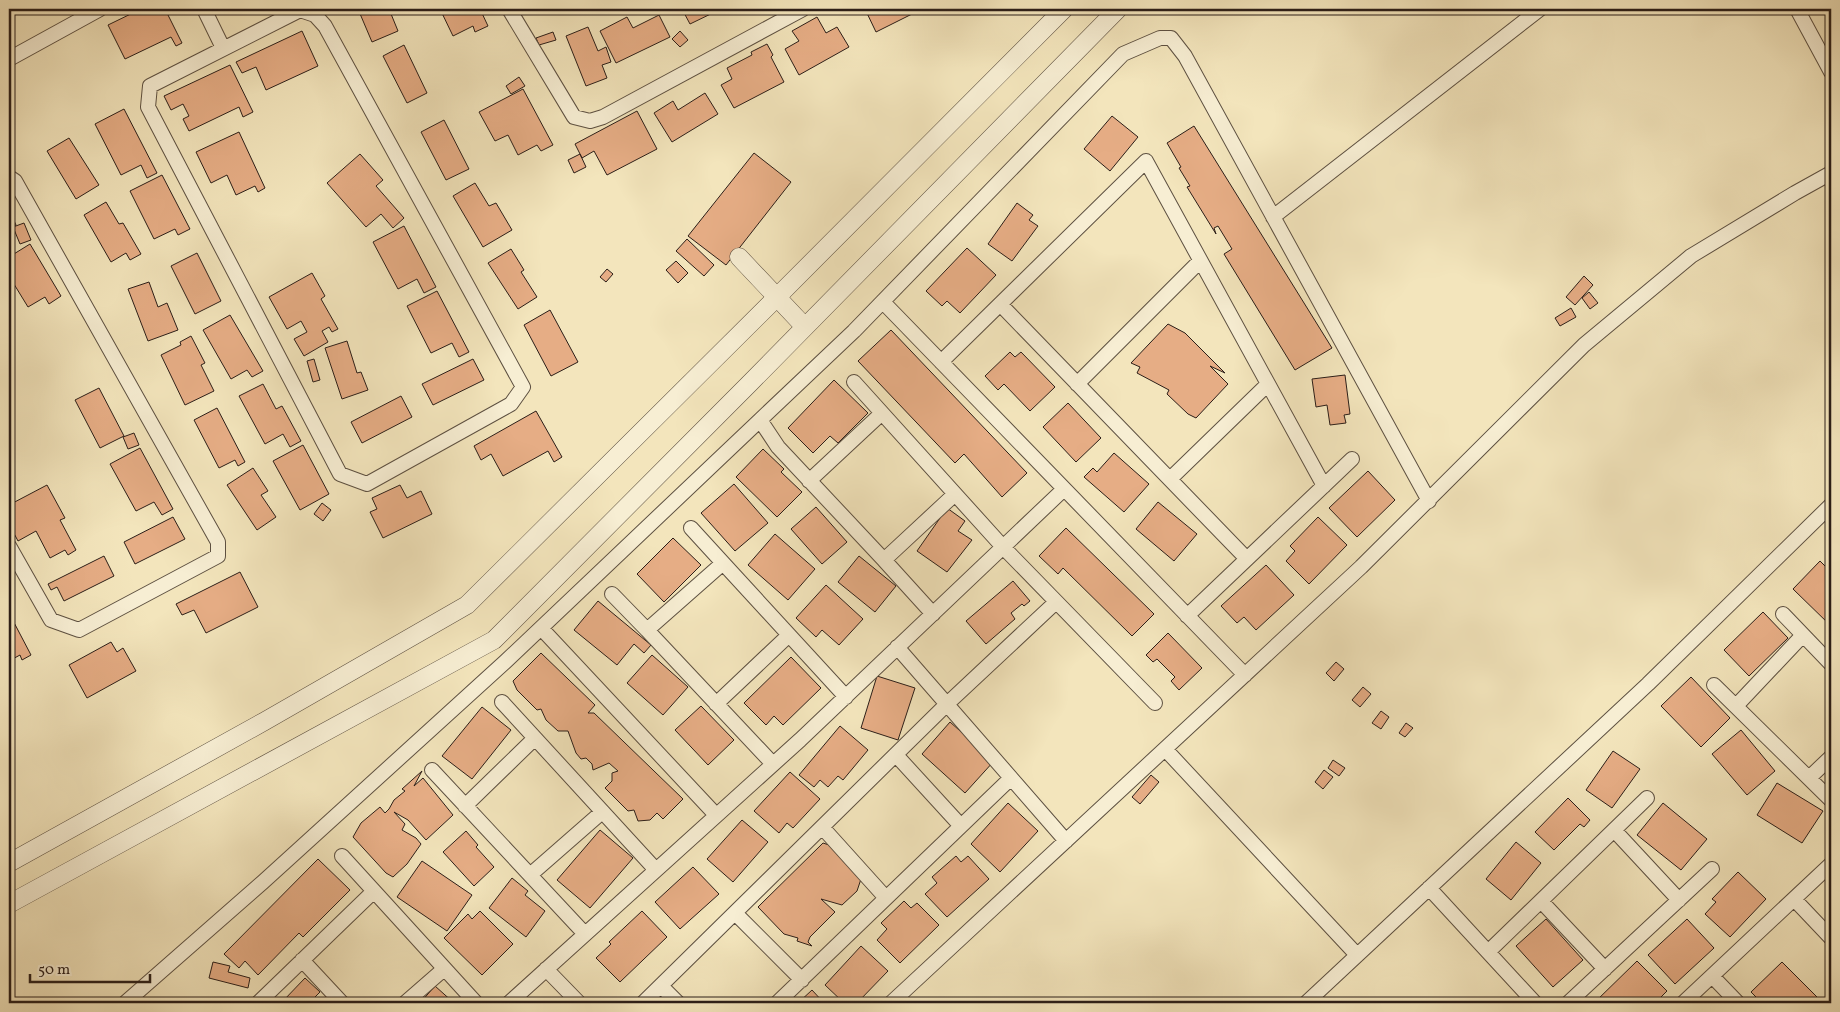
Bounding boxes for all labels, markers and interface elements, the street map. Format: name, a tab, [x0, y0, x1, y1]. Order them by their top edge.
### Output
scale bar	[30, 952, 150, 984]
text: 50 m	[38, 960, 70, 981]

